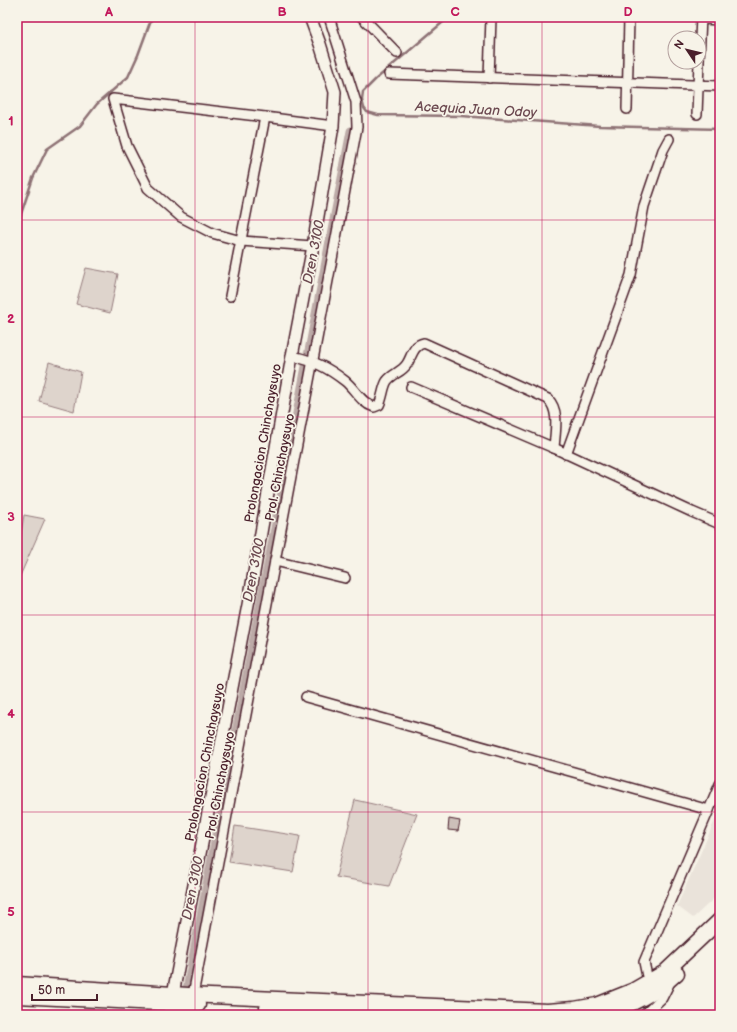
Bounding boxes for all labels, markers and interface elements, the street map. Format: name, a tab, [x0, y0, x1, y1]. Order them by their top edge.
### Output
text: A	[104, 4, 113, 20]
text: B	[277, 4, 287, 20]
text: C	[450, 4, 460, 20]
text: D	[623, 4, 633, 20]
north arrow	[667, 30, 707, 70]
text: N	[672, 37, 687, 52]
water label: Acequia Juan Odoy	[414, 98, 538, 121]
text: 1	[8, 113, 14, 129]
water label: Dren 3100	[299, 218, 328, 285]
text: 2	[7, 311, 15, 327]
street label: Prolongacion Chinchaysuyo	[241, 362, 285, 524]
street label: Prol. Chinchaysuyo	[262, 412, 298, 522]
text: 3	[7, 509, 15, 525]
water label: Dren 3100	[239, 536, 268, 603]
street label: Prolongacion Chinchaysuyo	[182, 682, 228, 843]
text: 4	[7, 706, 15, 722]
street label: Prol. Chinchaysuyo	[202, 730, 238, 840]
water label: Dren 3100	[178, 854, 207, 921]
text: 5	[7, 904, 15, 920]
scale bar	[32, 976, 97, 1002]
text: 50 m	[38, 983, 65, 998]

